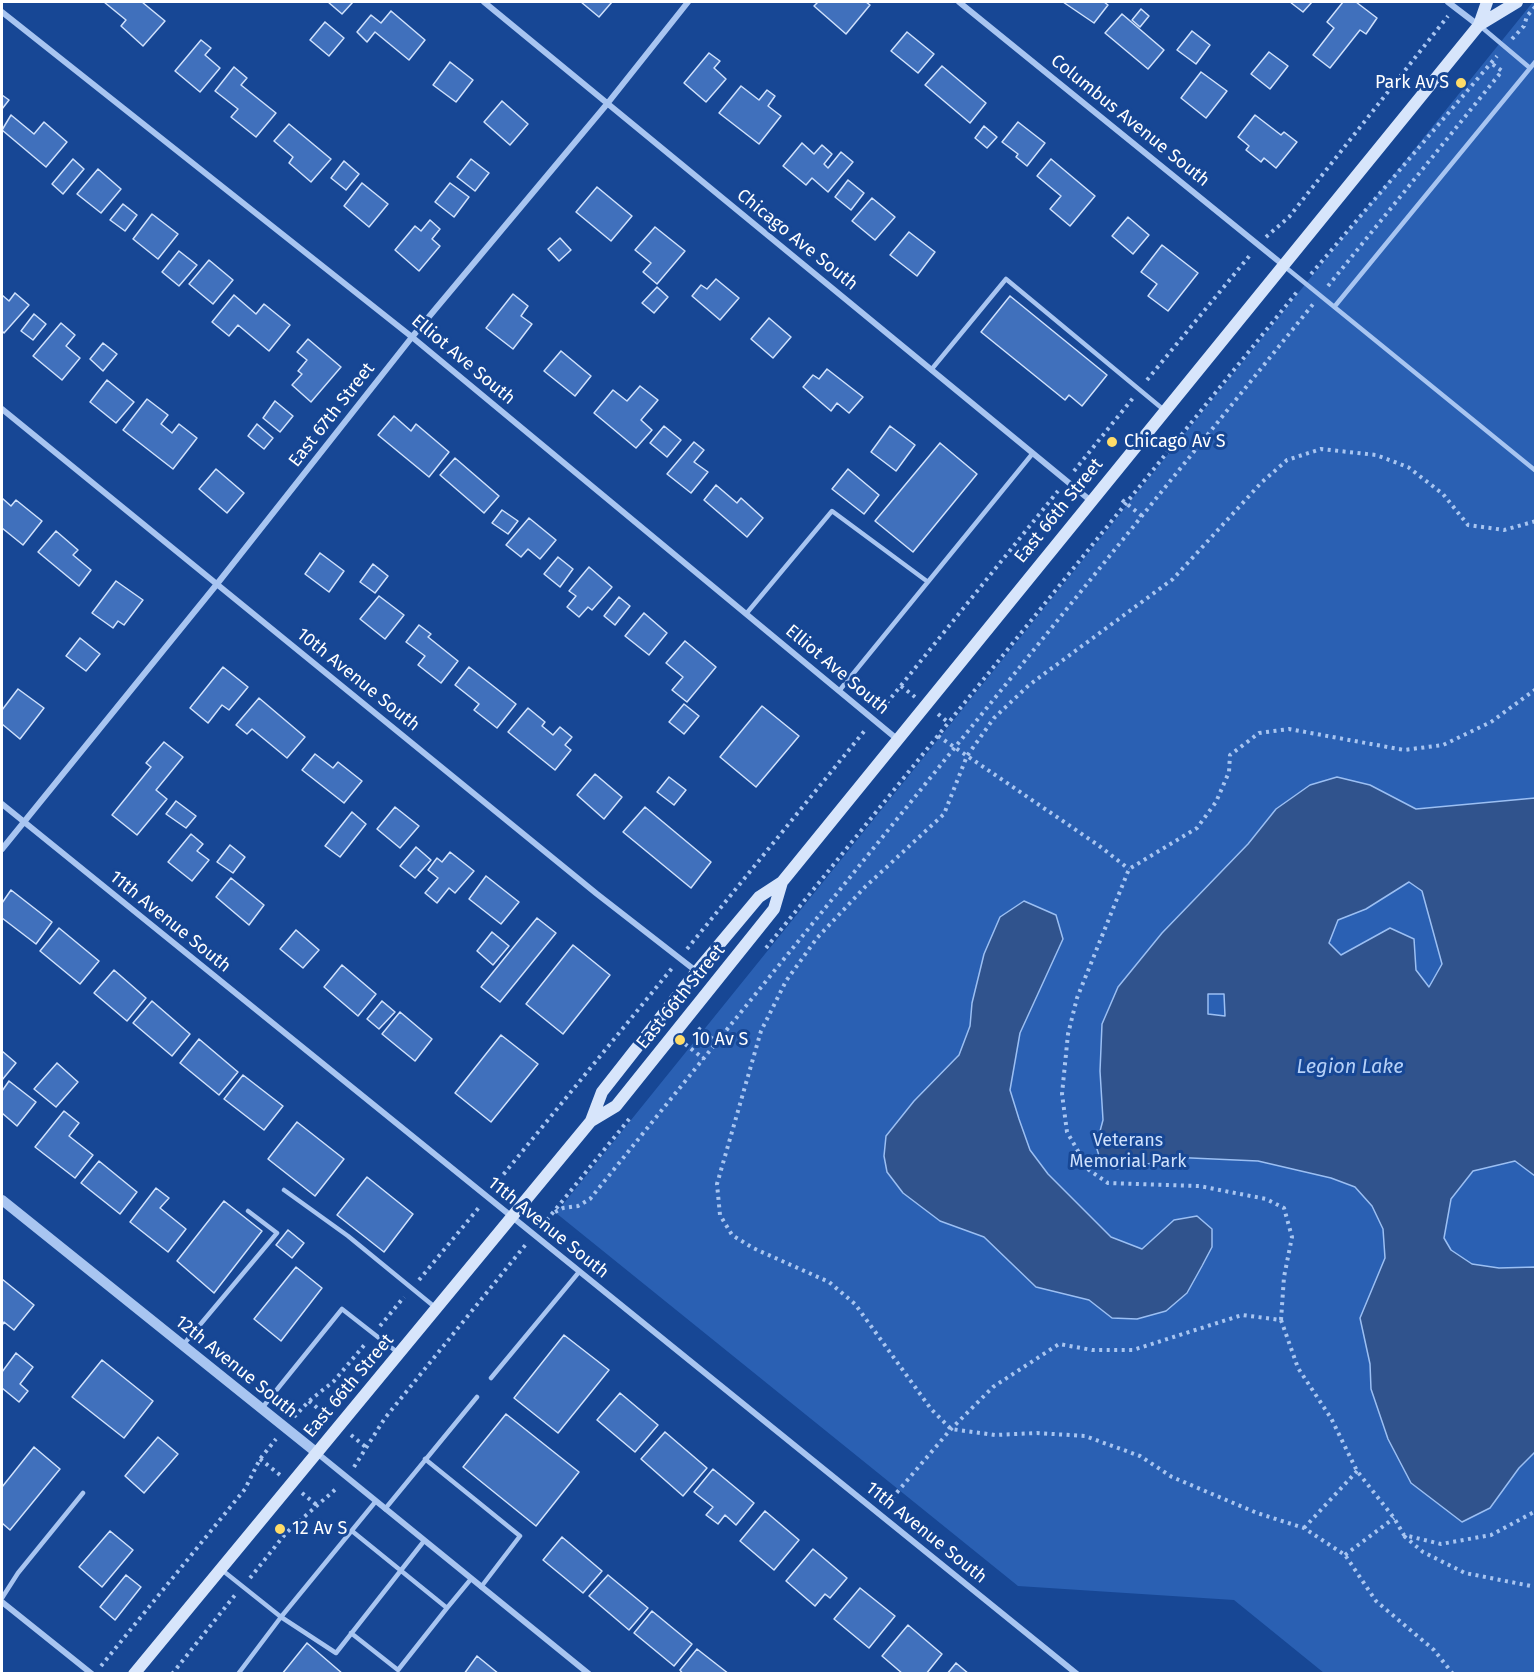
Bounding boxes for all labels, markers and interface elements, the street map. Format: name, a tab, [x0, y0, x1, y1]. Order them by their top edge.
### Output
street label: Columbus Avenue South	[1046, 50, 1214, 192]
place label: Park Av S	[1375, 72, 1449, 94]
marker: Park Av S	[1454, 76, 1468, 90]
street label: Chicago Ave South	[732, 185, 862, 295]
street label: Elliot Ave South	[407, 310, 519, 410]
street label: East 67th Street	[285, 359, 379, 471]
place label: Chicago Av S	[1124, 431, 1226, 453]
marker: Chicago Av S	[1105, 435, 1119, 449]
street label: East 66th Street	[1010, 454, 1108, 568]
street label: Elliot Ave South	[781, 620, 893, 720]
street label: 10th Avenue South	[292, 624, 424, 736]
street label: 11th Avenue South	[105, 867, 235, 977]
street label: East 66th Street	[632, 940, 730, 1054]
place label: 10 Av S	[692, 1029, 748, 1051]
marker: 10 Av S	[673, 1033, 687, 1047]
water label: Legion Lake	[1296, 1055, 1404, 1079]
park label: Veterans Memorial Park	[1070, 1130, 1186, 1172]
street label: 11th Avenue South	[483, 1173, 613, 1283]
street label: 12th Avenue South	[171, 1311, 301, 1423]
street label: East 66th Street	[299, 1330, 399, 1442]
street label: 11th Avenue South	[861, 1478, 991, 1588]
place label: 12 Av S	[292, 1518, 347, 1540]
marker: 12 Av S	[273, 1522, 287, 1536]

